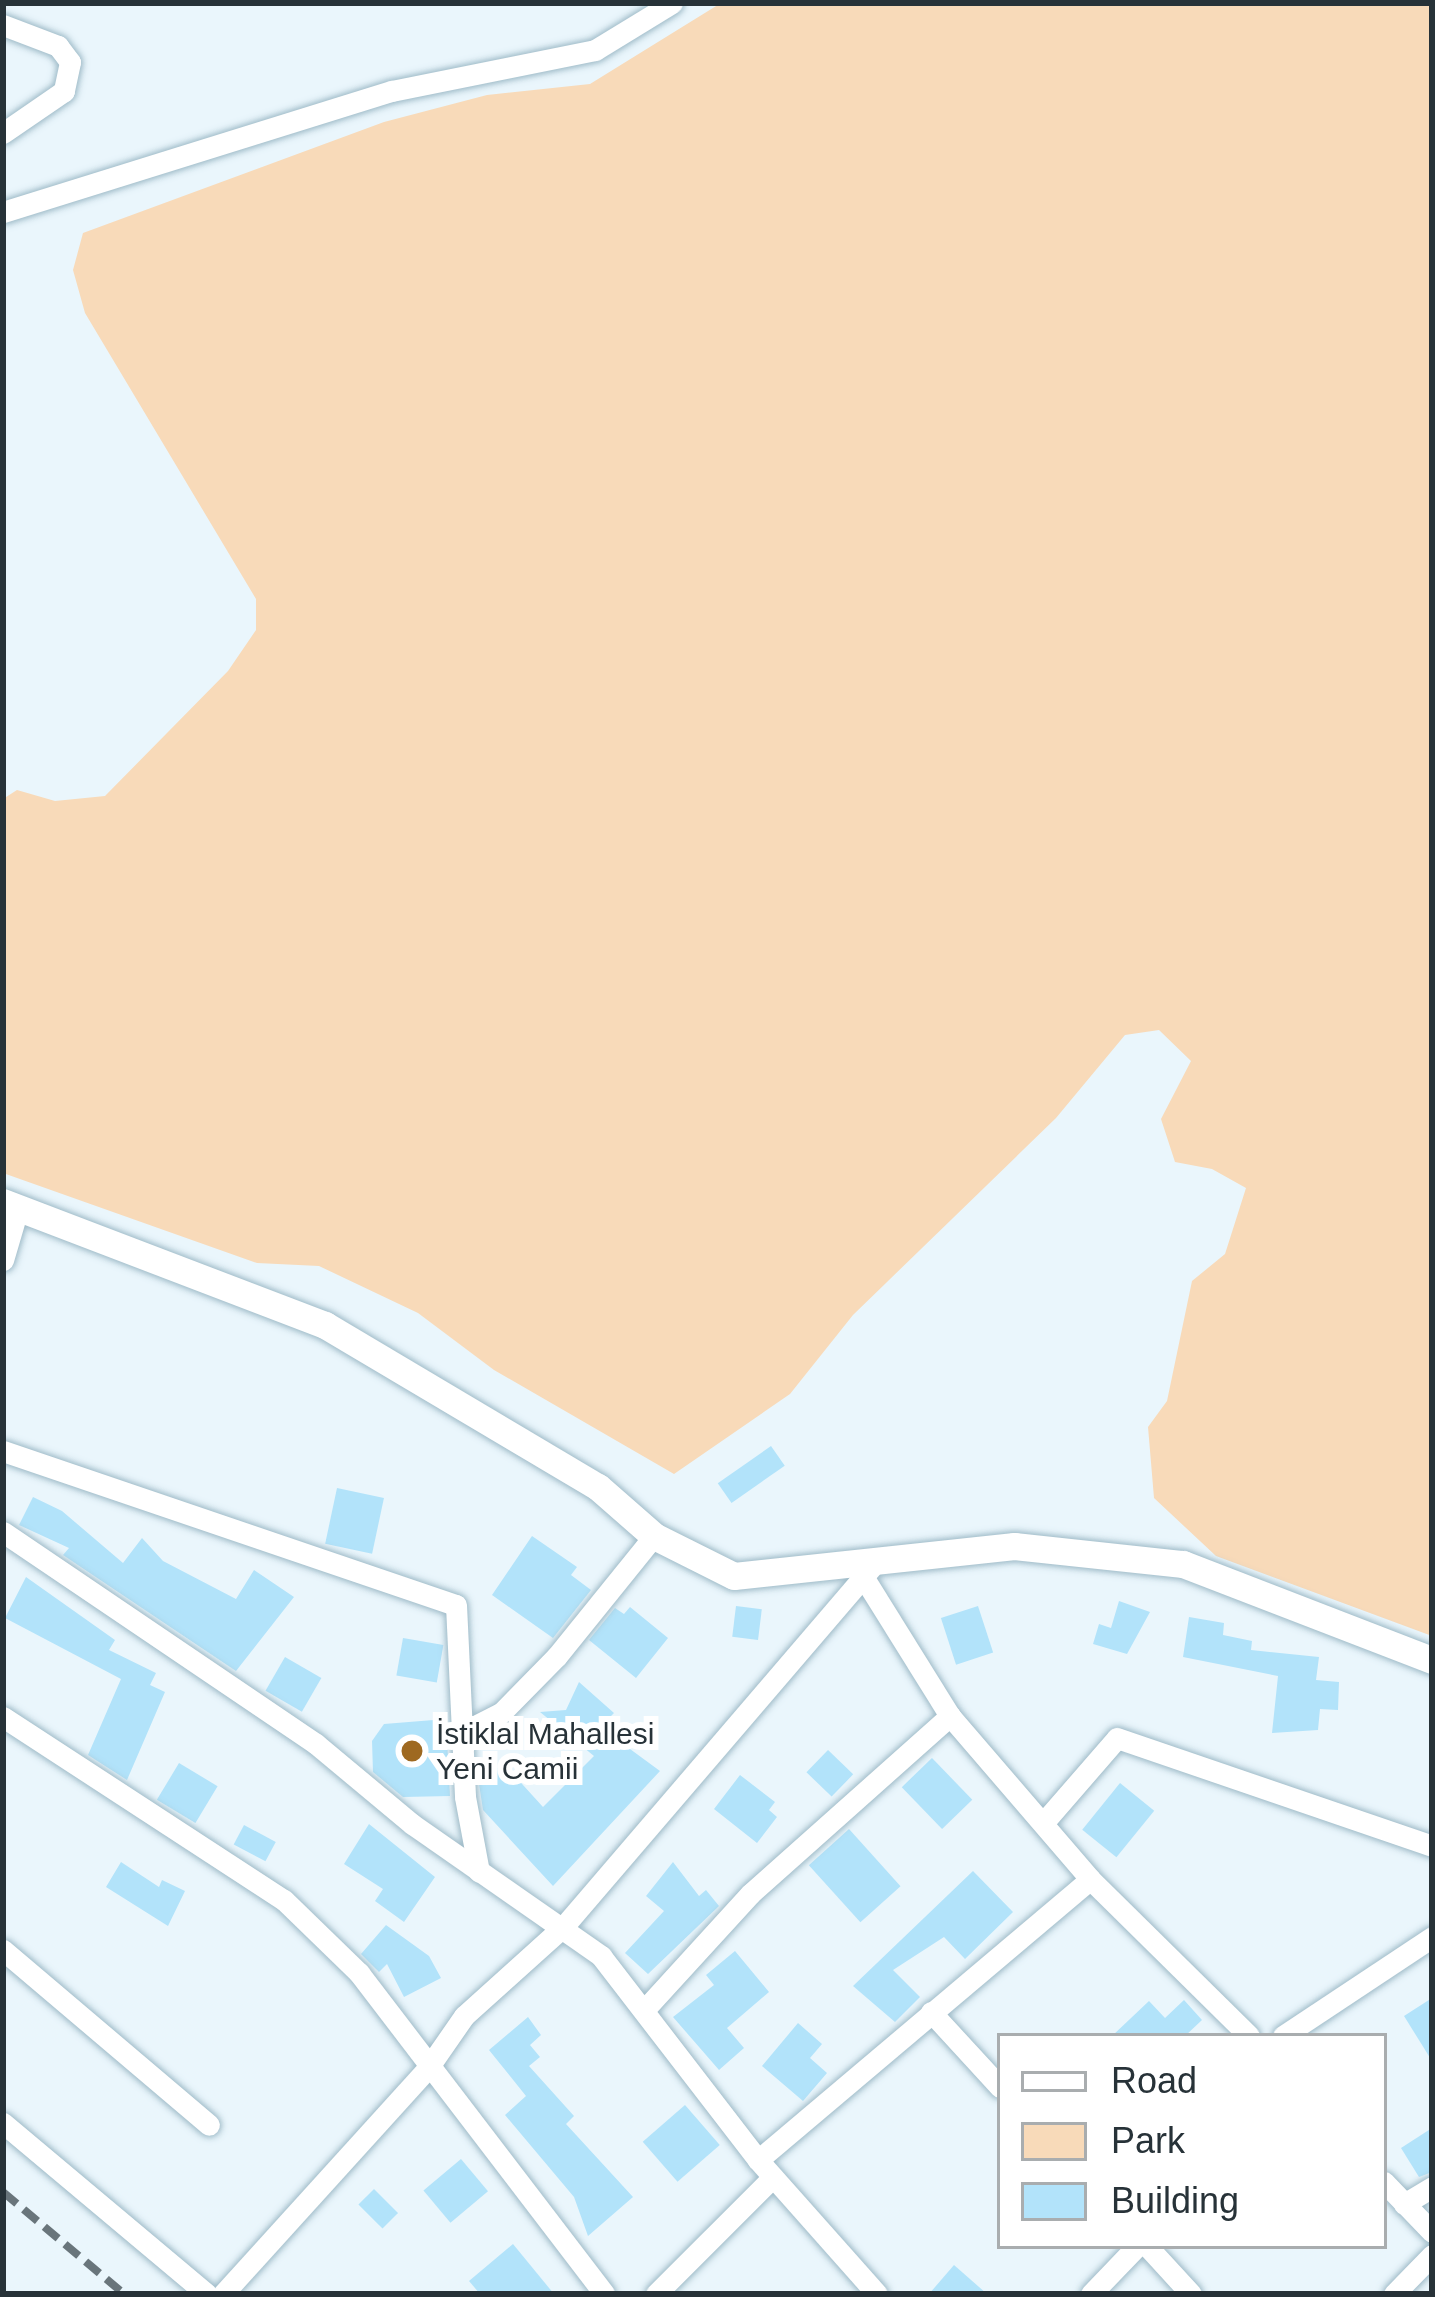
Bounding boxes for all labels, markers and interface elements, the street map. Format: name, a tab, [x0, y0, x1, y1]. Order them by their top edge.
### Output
place label: İstiklal Mahallesi Yeni Camii	[436, 1716, 654, 1786]
marker: İstiklal Mahallesi Yeni Camii	[399, 1738, 425, 1764]
legend	[997, 2033, 1387, 2249]
text: Road	[1111, 2060, 1197, 2101]
text: Park	[1111, 2120, 1185, 2161]
text: Building	[1111, 2180, 1239, 2221]

